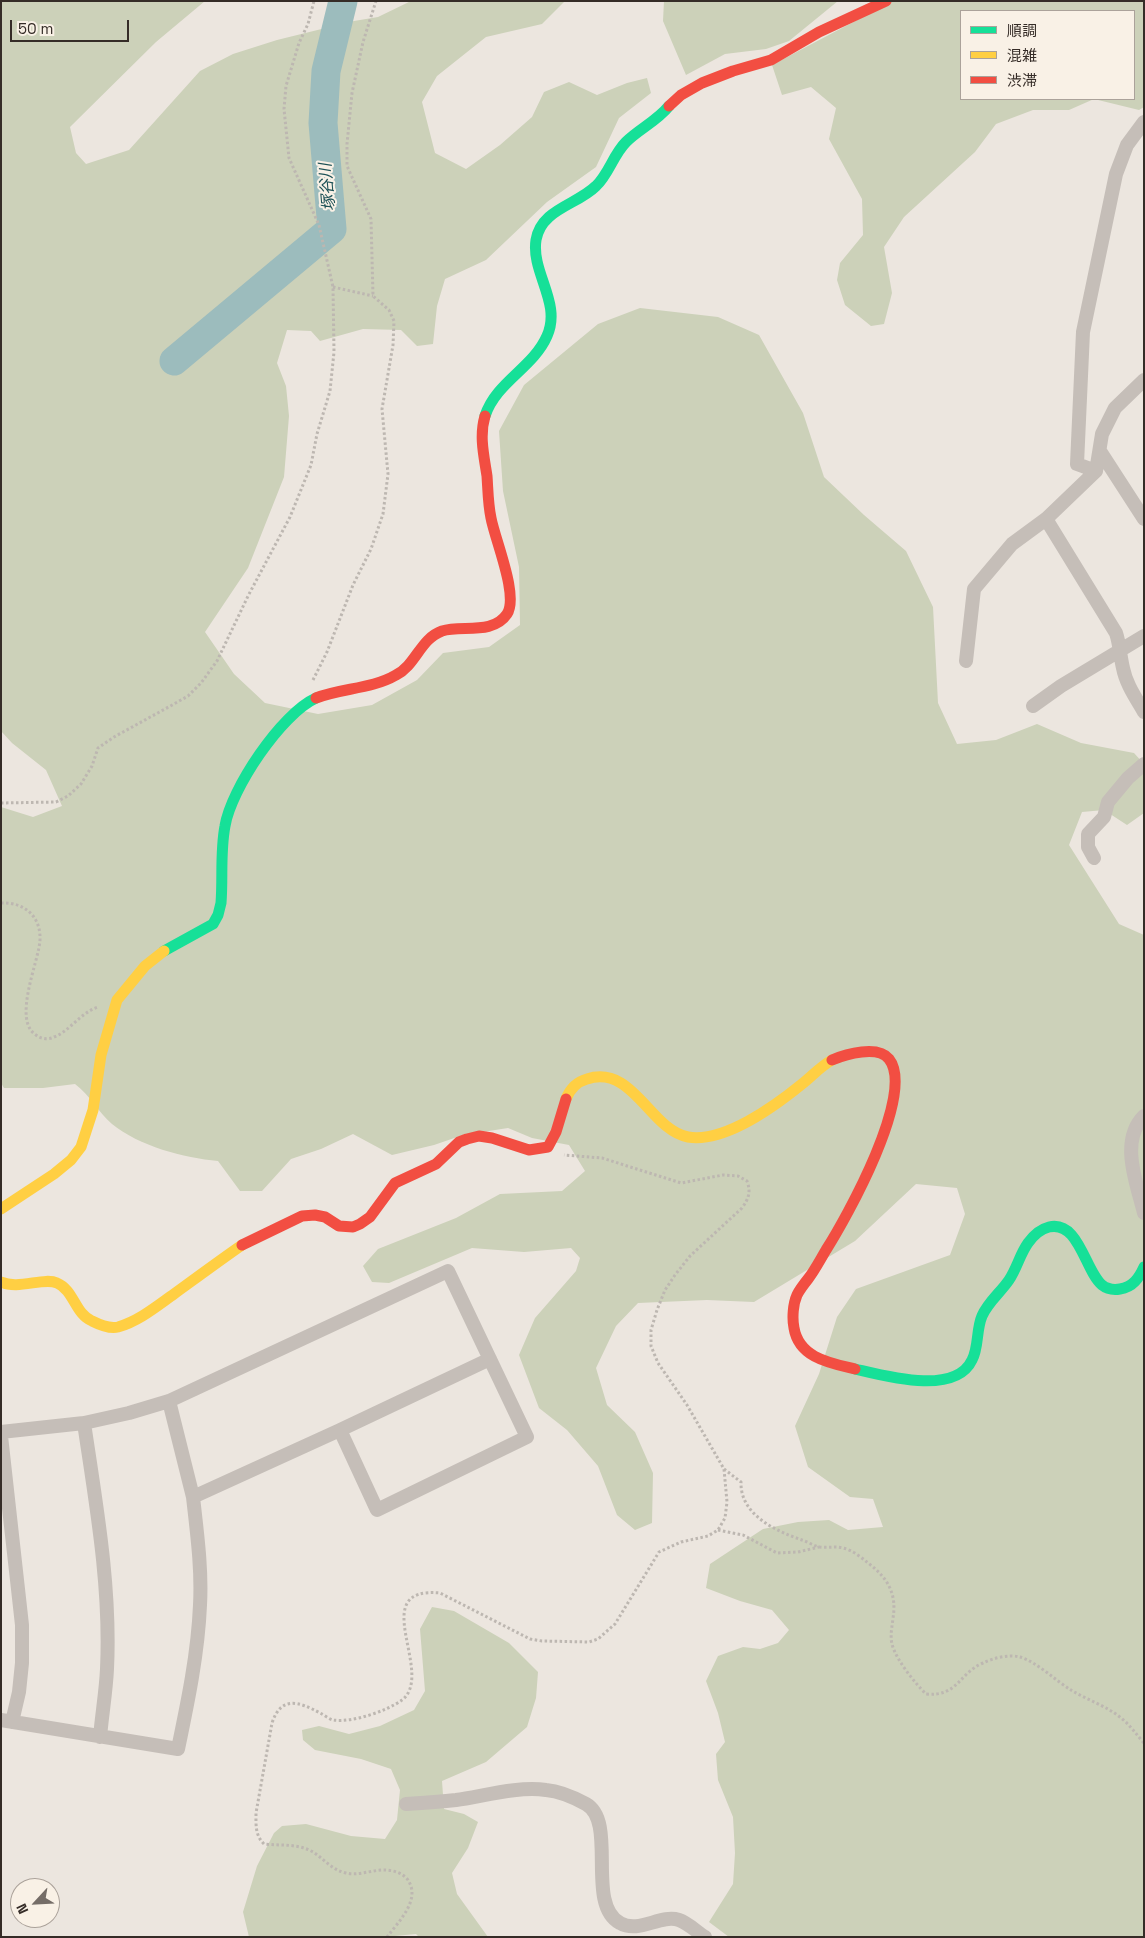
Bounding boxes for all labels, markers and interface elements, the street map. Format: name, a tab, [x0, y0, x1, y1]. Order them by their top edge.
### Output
scale bar	[12, 10, 131, 42]
legend	[960, 10, 1135, 100]
text: 50 m	[18, 19, 53, 38]
text: 順調	[1007, 21, 1037, 40]
text: 混雑	[1007, 46, 1037, 65]
text: 渋滞	[1007, 71, 1037, 90]
water label: 塚谷川	[316, 162, 340, 212]
north arrow	[10, 1878, 60, 1928]
text: N	[12, 1901, 32, 1917]

